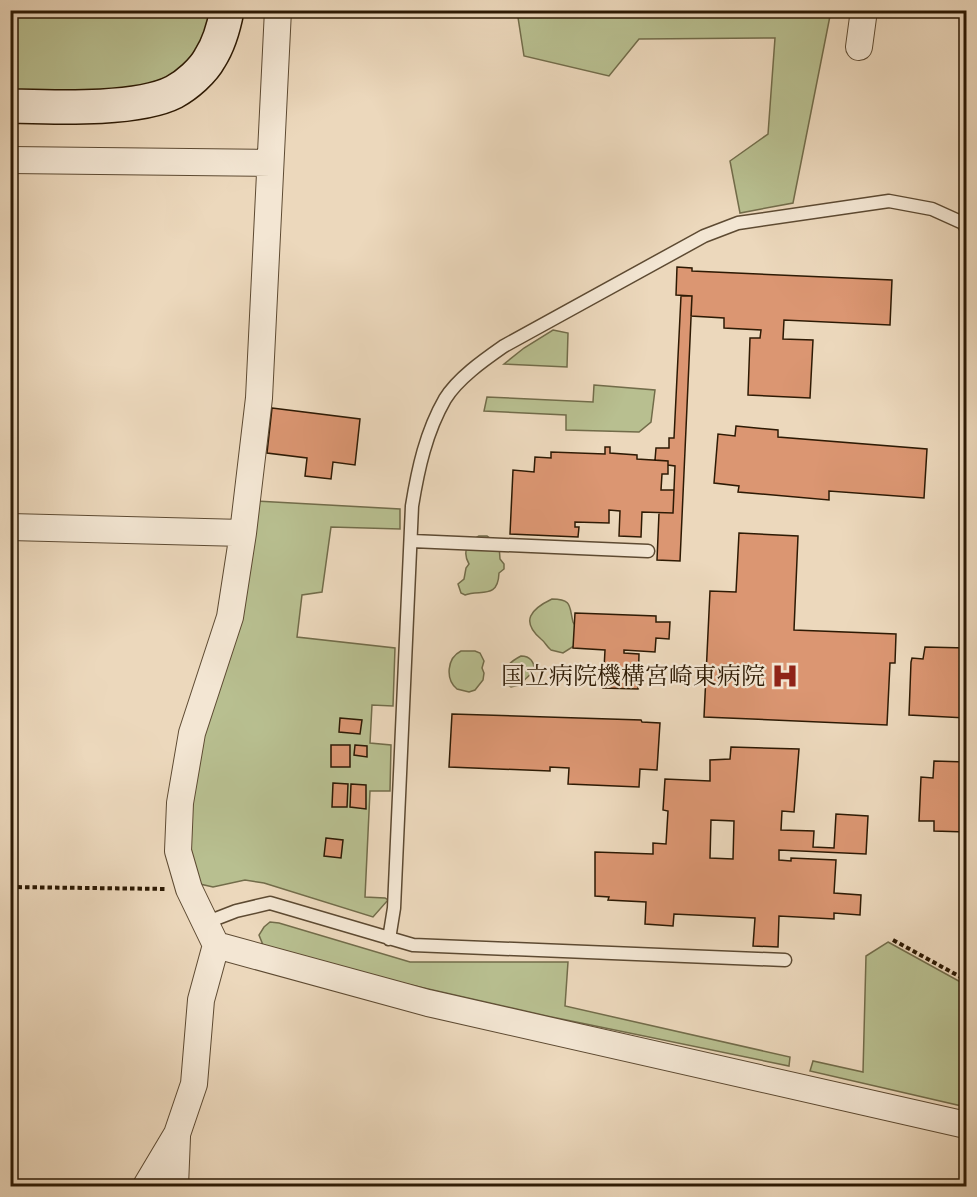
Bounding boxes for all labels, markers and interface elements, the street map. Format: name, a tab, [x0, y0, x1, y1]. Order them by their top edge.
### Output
place label: 国立病院機構宮崎東病院	[501, 661, 765, 695]
hospital icon: 国立病院機構宮崎東病院	[770, 661, 800, 691]

